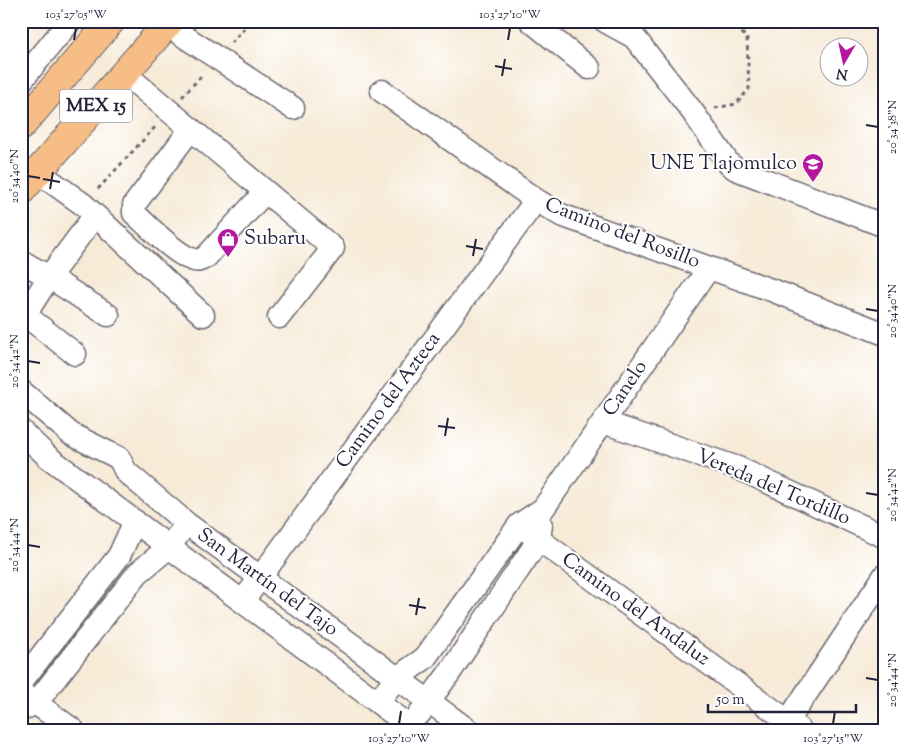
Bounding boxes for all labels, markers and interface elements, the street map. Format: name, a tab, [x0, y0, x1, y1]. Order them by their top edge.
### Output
text: 103°27'05"W	[45, 6, 107, 24]
text: 103°27'10"W	[479, 6, 541, 24]
north arrow	[818, 38, 868, 88]
text: N	[835, 62, 849, 84]
road number: MEX 15	[60, 90, 132, 122]
text: 20°34'38"N	[884, 99, 902, 154]
text: 20°34'40"N	[6, 148, 24, 203]
place label: UNE Tlajomulco	[650, 150, 797, 179]
school or university icon: UNE Tlajomulco	[801, 152, 825, 183]
street label: Camino del Rosillo	[540, 191, 704, 277]
place label: Subaru	[244, 225, 307, 254]
shop icon: Subaru	[216, 227, 240, 258]
text: 20°34'40"N	[884, 283, 902, 338]
street label: Camino del Azteca	[330, 327, 448, 475]
text: 20°34'42"N	[6, 334, 24, 388]
street label: Canelo	[597, 355, 655, 423]
street label: Vereda del Tordillo	[691, 442, 855, 534]
text: 20°34'42"N	[884, 468, 902, 522]
text: 20°34'44"N	[6, 517, 24, 572]
street label: San Martín del Tajo	[190, 522, 344, 644]
street label: Camino del Andaluz	[555, 546, 715, 674]
text: 20°34'44"N	[884, 652, 902, 707]
scale bar	[708, 681, 856, 713]
text: 50 m	[715, 690, 745, 711]
text: 103°27'10"W	[368, 730, 430, 748]
text: 103°27'15"W	[803, 730, 863, 748]

